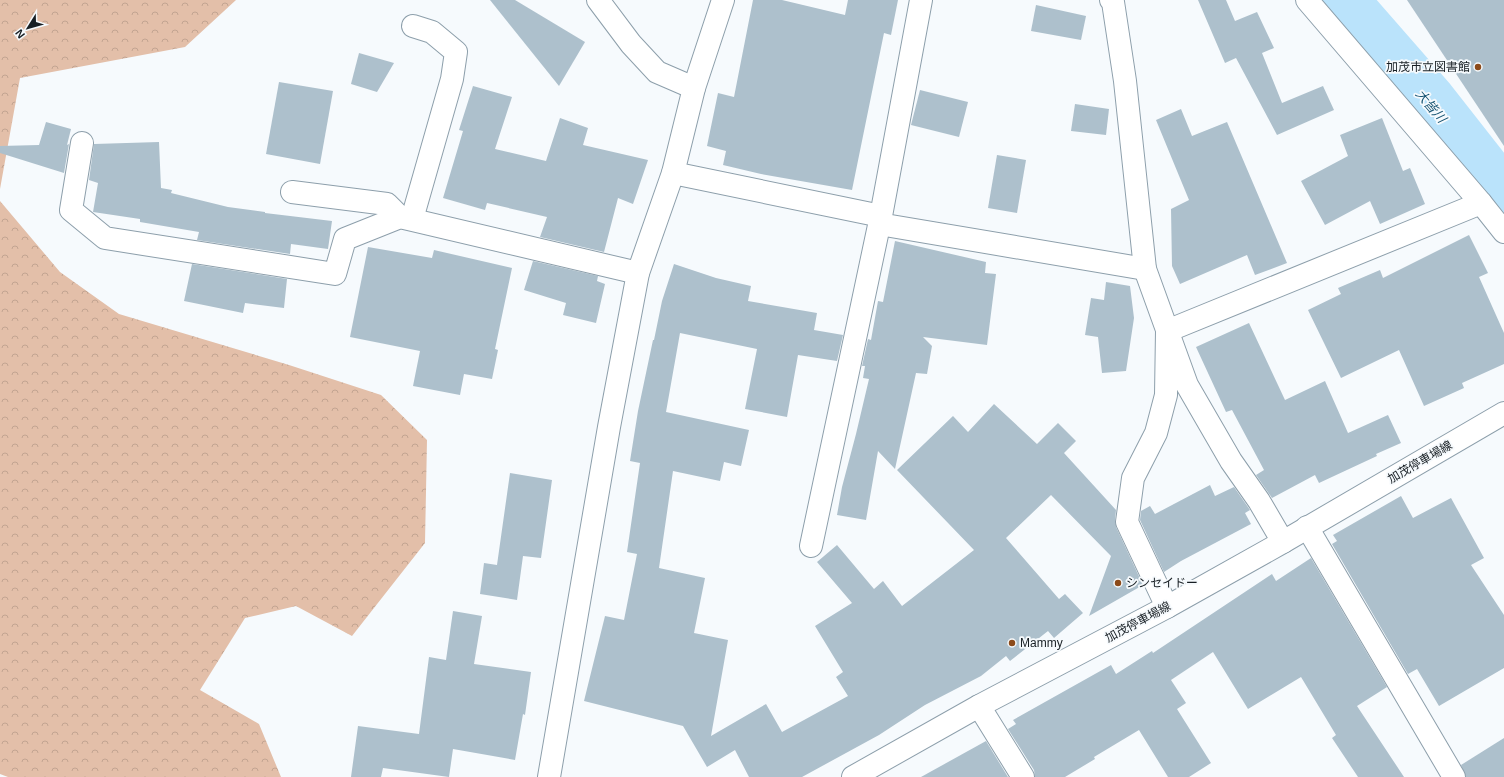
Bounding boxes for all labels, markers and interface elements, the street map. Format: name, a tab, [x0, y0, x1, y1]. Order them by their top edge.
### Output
north arrow	[8, 8, 48, 48]
text: N	[13, 27, 27, 41]
place label: 加茂市立図書館	[1386, 60, 1470, 74]
marker: 加茂市立図書館	[1473, 62, 1483, 72]
water label: 大皆川	[1413, 86, 1451, 127]
street label: 加茂停車場線	[1385, 438, 1455, 486]
place label: シンセイドー	[1126, 576, 1198, 590]
marker: シンセイドー	[1113, 578, 1123, 588]
street label: 加茂停車場線	[1103, 599, 1173, 645]
place label: Mammy	[1020, 636, 1063, 650]
marker: Mammy	[1007, 638, 1017, 648]

